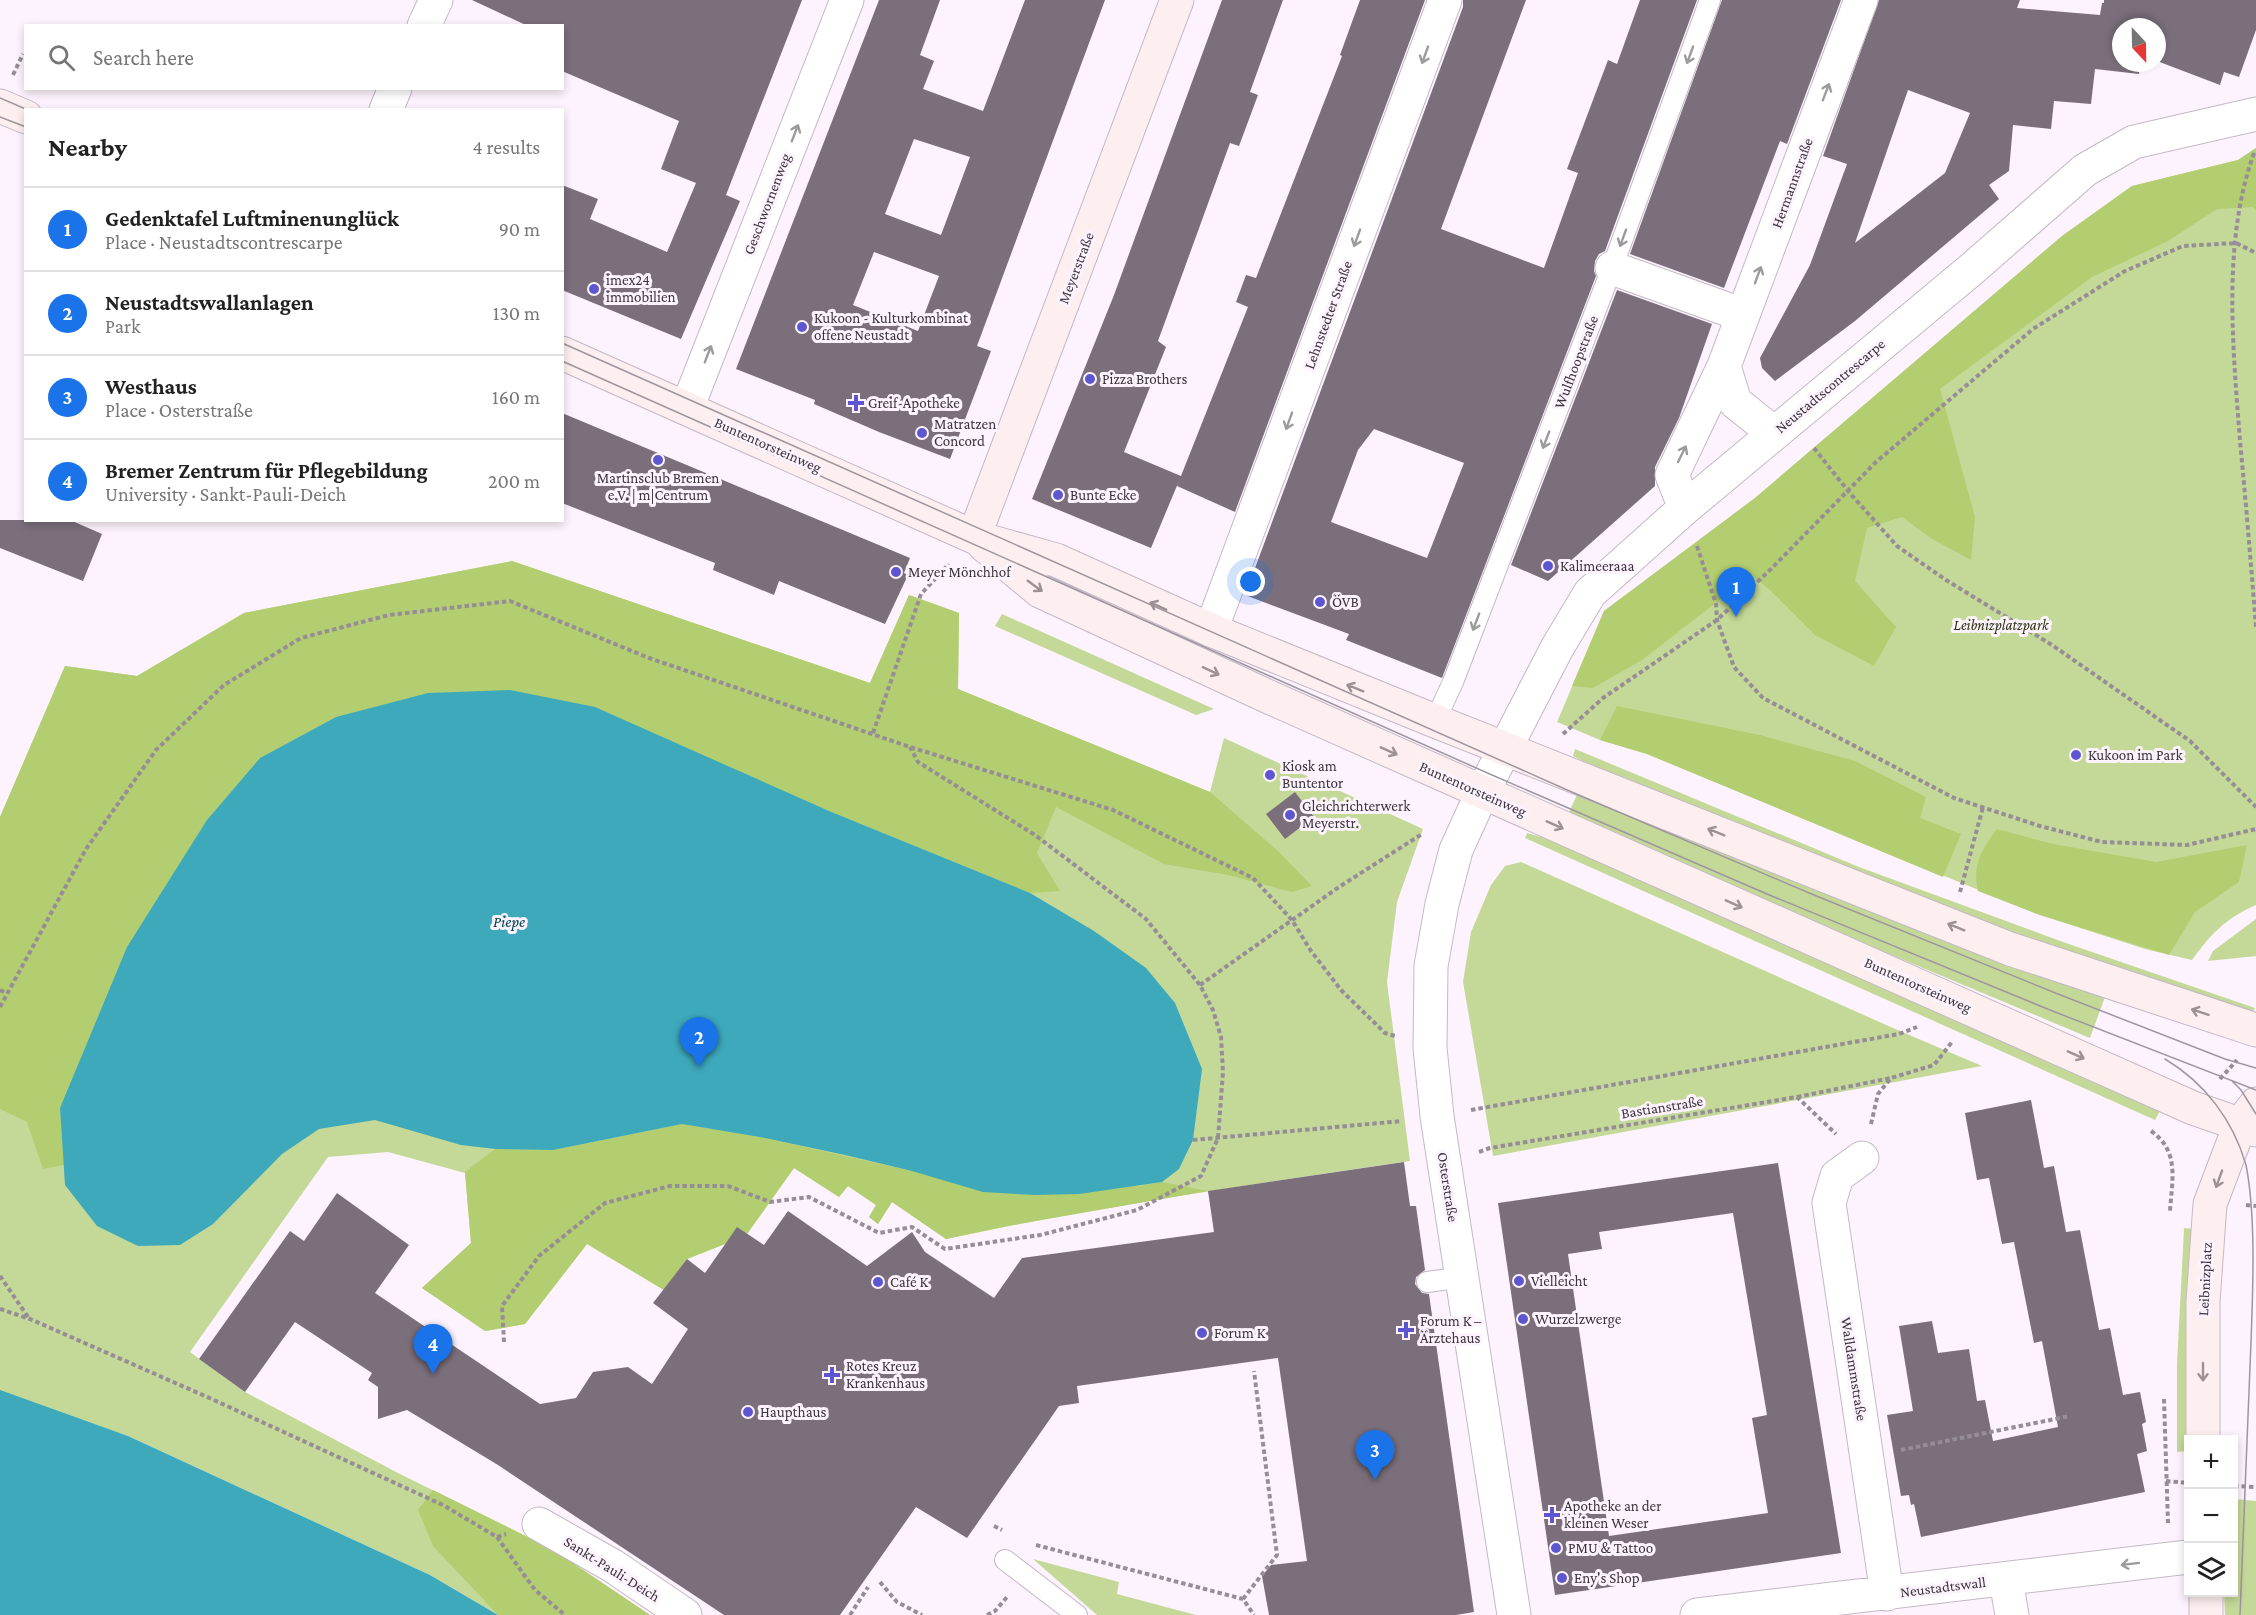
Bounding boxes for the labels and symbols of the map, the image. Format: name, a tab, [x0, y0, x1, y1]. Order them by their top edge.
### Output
north arrow	[2112, 18, 2166, 72]
one-way arrow	[1418, 45, 1429, 64]
one-way arrow	[1684, 45, 1695, 64]
one-way arrow	[1821, 83, 1832, 102]
one-way arrow	[790, 124, 801, 143]
street label: Hermannstraße	[1768, 135, 1816, 230]
street label: Geschwornenweg	[740, 151, 795, 257]
one-way arrow	[1351, 228, 1362, 247]
one-way arrow	[1617, 228, 1628, 247]
street label: Meyerstraße	[1055, 230, 1098, 306]
street label: Lehnstedter Straße	[1301, 258, 1355, 371]
one-way arrow	[1753, 266, 1764, 285]
place label: imex24 immobilien	[606, 272, 676, 305]
marker: imex24 immobilien	[587, 282, 601, 296]
place label: Kukoon - Kulturkombinat offene Neustadt	[814, 310, 969, 343]
street label: Wulfhoopstraße	[1551, 313, 1602, 411]
marker: Kukoon - Kulturkombinat offene Neustadt	[795, 320, 809, 334]
street label: Neustadtscontrescarpe	[1772, 335, 1889, 437]
one-way arrow	[703, 345, 714, 364]
place label: Pizza Brothers	[1102, 371, 1187, 387]
marker: Pizza Brothers	[1083, 372, 1097, 386]
place label: Greif-Apotheke	[868, 395, 960, 412]
marker: Greif-Apotheke	[849, 396, 863, 410]
one-way arrow	[1283, 411, 1294, 429]
street label: Buntentorsteinweg	[712, 414, 824, 477]
place label: Matratzen Concord	[934, 416, 996, 449]
marker: Matratzen Concord	[915, 426, 929, 440]
one-way arrow	[1540, 430, 1551, 449]
one-way arrow	[1676, 446, 1688, 464]
marker: Martinsclub Bremen e.V. | m|Centrum	[651, 453, 665, 467]
place label: Martinsclub Bremen e.V. | m|Centrum	[597, 470, 719, 504]
place label: Bunte Ecke	[1070, 487, 1137, 503]
marker: Bunte Ecke	[1051, 488, 1065, 502]
place label: Kalimeeraaa	[1560, 558, 1634, 574]
marker: Kalimeeraaa	[1541, 559, 1555, 573]
place label: Meyer Mönchhof	[908, 564, 1012, 581]
marker: Meyer Mönchhof	[889, 565, 903, 579]
your location	[1236, 567, 1265, 596]
pin: 1	[1716, 568, 1756, 617]
one-way arrow	[1027, 580, 1043, 593]
place label: ÖVB	[1332, 594, 1359, 610]
marker: ÖVB	[1313, 595, 1327, 609]
one-way arrow	[1150, 600, 1168, 611]
one-way arrow	[1470, 612, 1481, 631]
park label: Leibnizplatzpark	[1953, 617, 2050, 634]
one-way arrow	[1202, 665, 1220, 677]
one-way arrow	[1346, 682, 1364, 693]
one-way arrow	[1379, 746, 1397, 757]
place label: Kukoon im Park	[2088, 747, 2183, 763]
marker: Kukoon im Park	[2069, 748, 2083, 762]
place label: Kiosk am Buntentor	[1282, 758, 1344, 791]
street label: Buntentorsteinweg	[1417, 758, 1529, 821]
marker: Kiosk am Buntentor	[1263, 768, 1277, 782]
place label: Gleichrichterwerk Meyerstr.	[1302, 798, 1411, 832]
marker: Gleichrichterwerk Meyerstr.	[1283, 808, 1297, 822]
one-way arrow	[1546, 820, 1564, 831]
one-way arrow	[1708, 826, 1726, 837]
one-way arrow	[1724, 898, 1742, 910]
water label: Piepe	[493, 913, 525, 931]
one-way arrow	[1947, 921, 1966, 932]
street label: Buntentorsteinweg	[1862, 954, 1974, 1017]
one-way arrow	[2191, 1005, 2210, 1016]
pin: 2	[680, 1018, 718, 1067]
one-way arrow	[2066, 1050, 2084, 1061]
street label: Bastianstraße	[1620, 1093, 1704, 1121]
street label: Osterstraße	[1435, 1151, 1461, 1223]
one-way arrow	[2213, 1169, 2224, 1188]
street label: Leibnizplatz	[2195, 1242, 2216, 1316]
place label: Vielleicht	[1531, 1273, 1588, 1289]
place label: Café K	[890, 1274, 928, 1290]
marker: Vielleicht	[1512, 1274, 1526, 1288]
marker: Café K	[871, 1275, 885, 1289]
place label: Wurzelzwerge	[1535, 1311, 1622, 1328]
marker: Wurzelzwerge	[1516, 1312, 1530, 1326]
place label: Forum K – Ärztehaus	[1420, 1313, 1482, 1346]
street label: Walldammstraße	[1838, 1316, 1870, 1422]
marker: Forum K – Ärztehaus	[1397, 1321, 1415, 1339]
pin: 4	[414, 1324, 452, 1374]
place label: Forum K	[1214, 1325, 1266, 1341]
marker: Forum K	[1195, 1326, 1209, 1340]
place label: Rotes Kreuz Krankenhaus	[846, 1358, 925, 1391]
one-way arrow	[2197, 1362, 2209, 1382]
marker: Rotes Kreuz Krankenhaus	[823, 1366, 841, 1384]
place label: Haupthaus	[760, 1404, 827, 1421]
marker: Haupthaus	[741, 1405, 755, 1419]
pin: 3	[1356, 1430, 1394, 1480]
place label: Apotheke an der kleinen Weser	[1564, 1498, 1662, 1531]
marker: Apotheke an der kleinen Weser	[1545, 1508, 1559, 1522]
street label: Sankt-Pauli-Deich	[561, 1533, 663, 1605]
place label: PMU & Tattoo	[1568, 1540, 1653, 1556]
marker: PMU & Tattoo	[1549, 1541, 1563, 1555]
one-way arrow	[2121, 1559, 2141, 1570]
place label: Eny's Shop	[1574, 1570, 1640, 1587]
marker: Eny's Shop	[1555, 1571, 1569, 1585]
street label: Neustadtswall	[1899, 1574, 1987, 1600]

